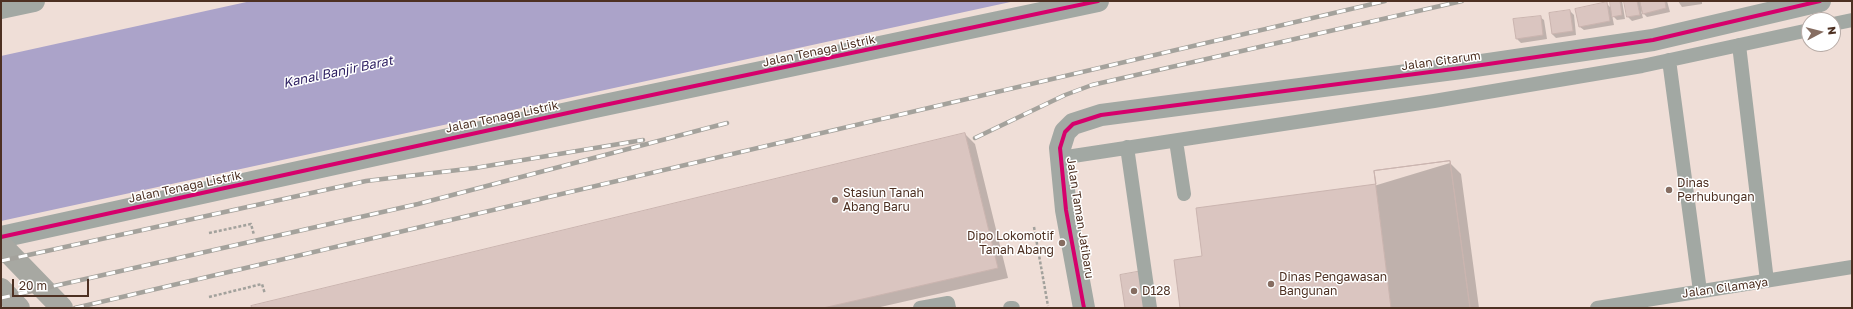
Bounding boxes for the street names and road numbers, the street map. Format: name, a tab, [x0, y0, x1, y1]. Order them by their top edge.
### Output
street label: Jalan Tenaga Listrik	[761, 32, 877, 70]
street label: Jalan Citarum	[1400, 48, 1482, 74]
street label: Jalan Tenaga Listrik	[444, 98, 560, 136]
street label: Jalan Taman Jatibaru	[1063, 156, 1097, 280]
street label: Jalan Tenaga Listrik	[127, 168, 243, 206]
street label: Jalan Cilamaya	[1681, 275, 1769, 301]

